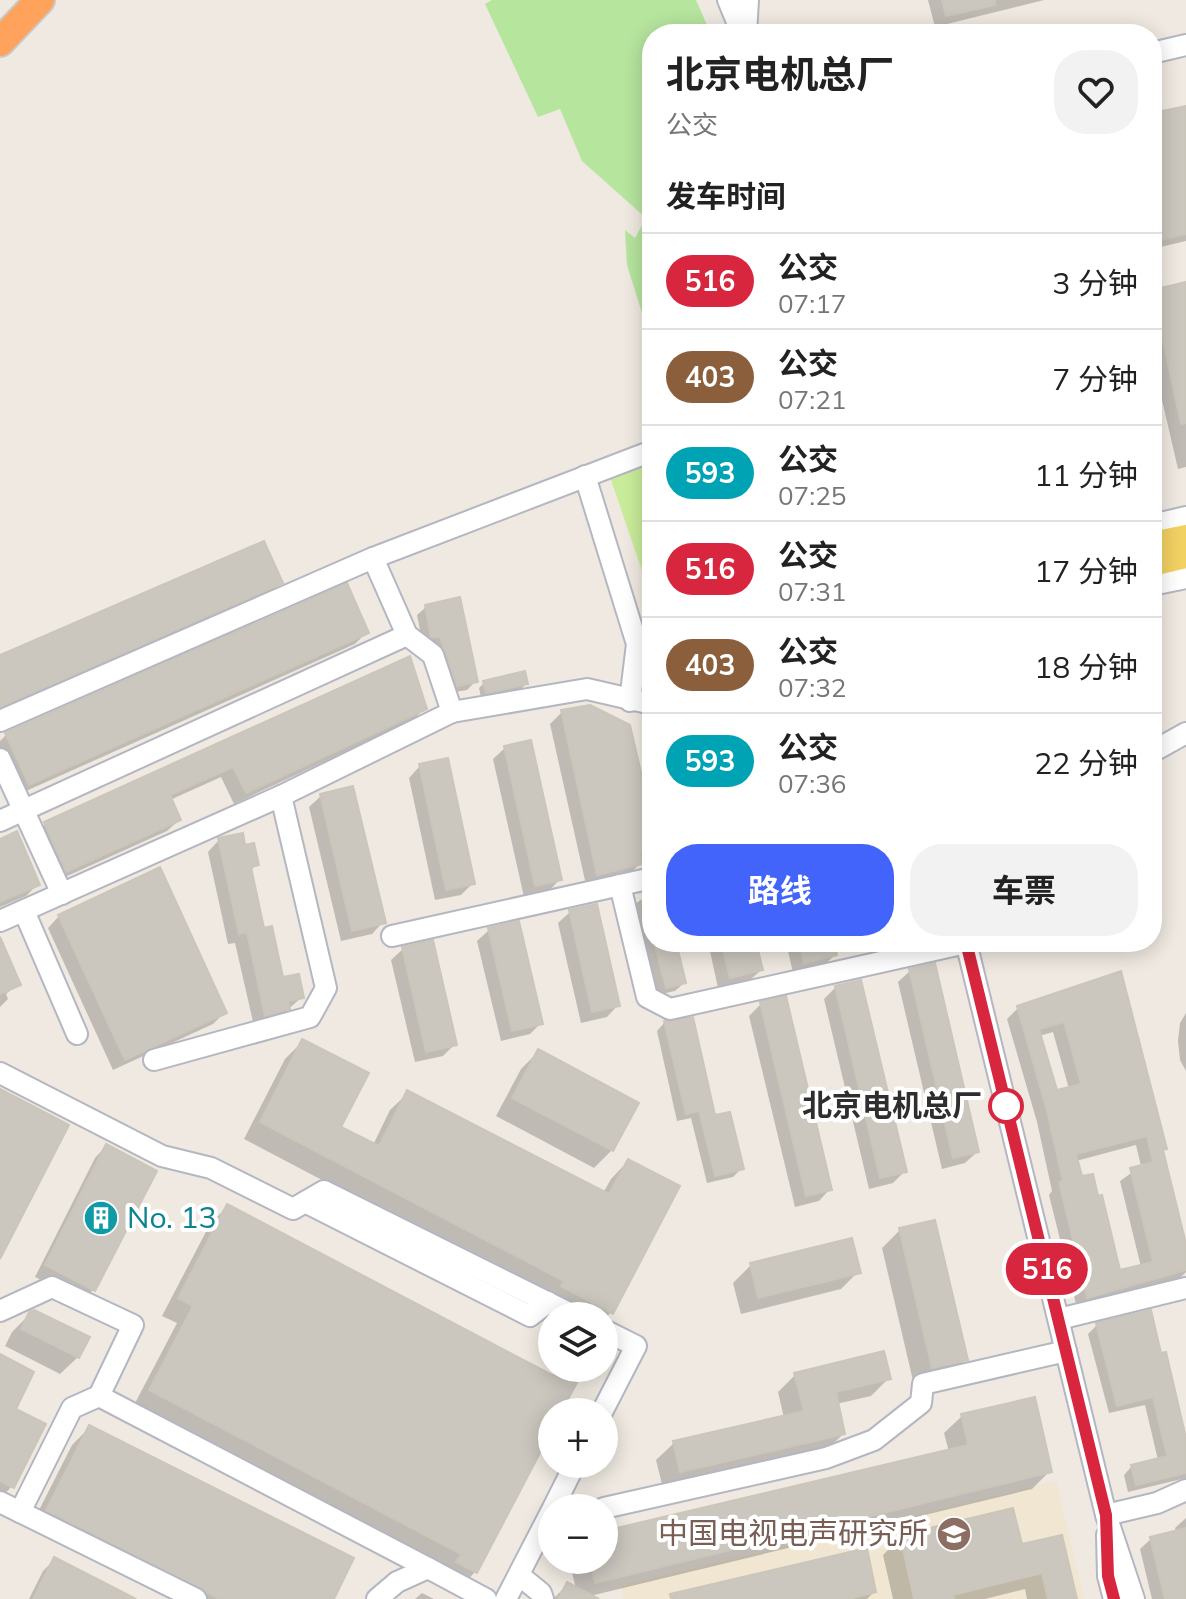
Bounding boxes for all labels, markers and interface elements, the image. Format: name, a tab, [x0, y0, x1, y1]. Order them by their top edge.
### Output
text: 北京电机总厂	[666, 50, 894, 98]
button: heart	[1054, 50, 1138, 134]
text: 公交	[666, 108, 718, 141]
text: 发车时间	[666, 177, 786, 215]
text: 公交	[778, 248, 838, 286]
text: 516	[685, 263, 735, 298]
text: 3 分钟	[1052, 264, 1138, 302]
text: 07:17	[778, 287, 846, 320]
text: 公交	[778, 344, 838, 382]
text: 403	[685, 359, 735, 394]
text: 7 分钟	[1052, 360, 1138, 398]
text: 07:21	[778, 383, 846, 416]
text: 公交	[778, 440, 838, 478]
text: 593	[685, 455, 735, 490]
text: 11 分钟	[1034, 456, 1138, 494]
text: 07:25	[778, 479, 846, 512]
text: 公交	[778, 536, 838, 574]
text: 516	[685, 551, 735, 586]
text: 17 分钟	[1034, 552, 1138, 590]
text: 07:31	[778, 575, 846, 608]
text: 公交	[778, 632, 838, 670]
text: 403	[685, 647, 735, 682]
text: 18 分钟	[1034, 648, 1138, 686]
text: 07:32	[778, 671, 846, 704]
text: 公交	[778, 728, 838, 766]
text: 593	[685, 743, 735, 778]
text: 22 分钟	[1034, 744, 1138, 782]
text: 07:36	[778, 767, 846, 800]
button: 路线	[666, 844, 894, 936]
button: 车票	[910, 844, 1138, 936]
place label: 北京电机总厂	[802, 1086, 982, 1124]
marker: 北京电机总厂	[989, 1089, 1023, 1123]
place label: No. 13	[127, 1198, 217, 1236]
building icon: No. 13	[82, 1199, 120, 1237]
line badge: 516	[1001, 1243, 1093, 1295]
text: 516	[1022, 1251, 1072, 1286]
map controls	[538, 1302, 618, 1574]
button: layers	[538, 1302, 618, 1382]
button: +	[538, 1398, 618, 1478]
button: −	[538, 1494, 618, 1574]
place label: 中国电视电声研究所	[658, 1514, 928, 1552]
school or university icon: 中国电视电声研究所	[935, 1515, 973, 1553]

